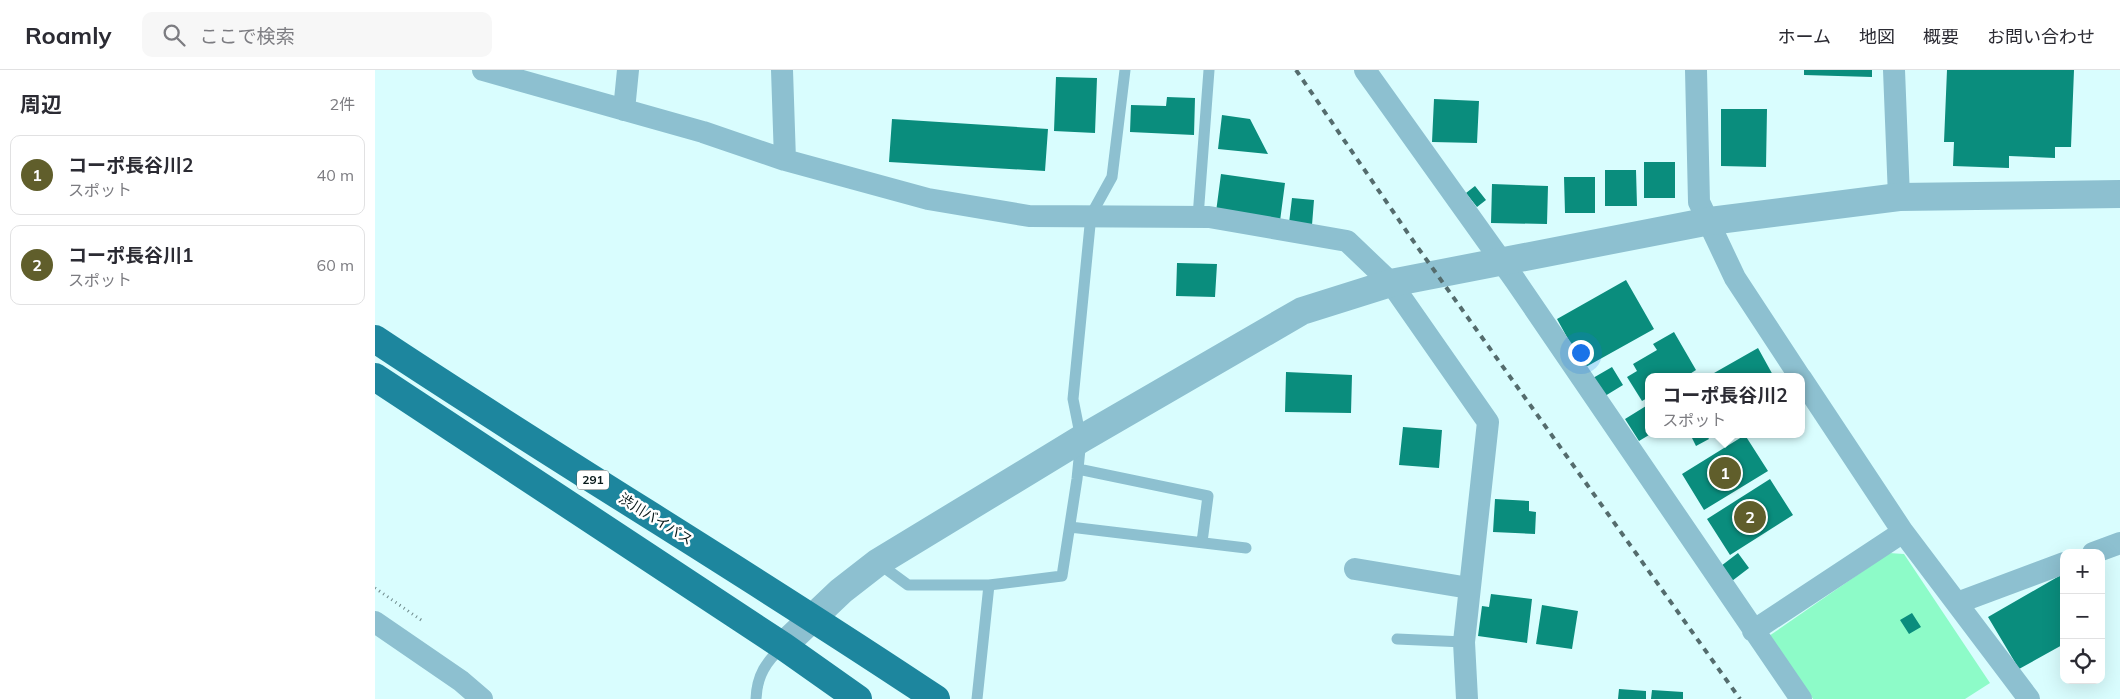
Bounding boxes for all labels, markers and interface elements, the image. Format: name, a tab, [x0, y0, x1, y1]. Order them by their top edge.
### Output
search box	[142, 12, 492, 57]
text: Roamly	[25, 20, 112, 50]
icon: search	[160, 21, 188, 49]
text: ここで検索	[200, 24, 295, 48]
text: ホーム	[1778, 25, 1831, 48]
text: 地図	[1859, 25, 1895, 48]
text: 概要	[1923, 25, 1959, 48]
text: お問い合わせ	[1987, 25, 2095, 48]
text: 周辺	[20, 91, 62, 117]
text: 2件	[329, 94, 355, 114]
text: コーポ長谷川2	[68, 153, 193, 177]
text: 1	[32, 165, 42, 185]
text: 40 m	[317, 165, 354, 185]
text: スポット	[68, 180, 132, 200]
text: コーポ長谷川1	[68, 243, 193, 267]
text: 2	[32, 255, 42, 275]
text: 60 m	[317, 255, 354, 275]
text: スポット	[68, 270, 132, 290]
your location	[1568, 340, 1594, 366]
popup	[1645, 373, 1805, 438]
text: コーポ長谷川2	[1662, 383, 1788, 407]
text: スポット	[1662, 410, 1726, 430]
pin: 1	[1709, 454, 1741, 492]
road number: 291	[577, 470, 609, 490]
street label: 渋川バイパス	[616, 489, 696, 549]
pin: 2	[1734, 498, 1766, 536]
map controls	[2060, 549, 2105, 684]
button: +	[2060, 549, 2105, 594]
button: −	[2060, 594, 2105, 639]
button: locate	[2060, 639, 2105, 684]

